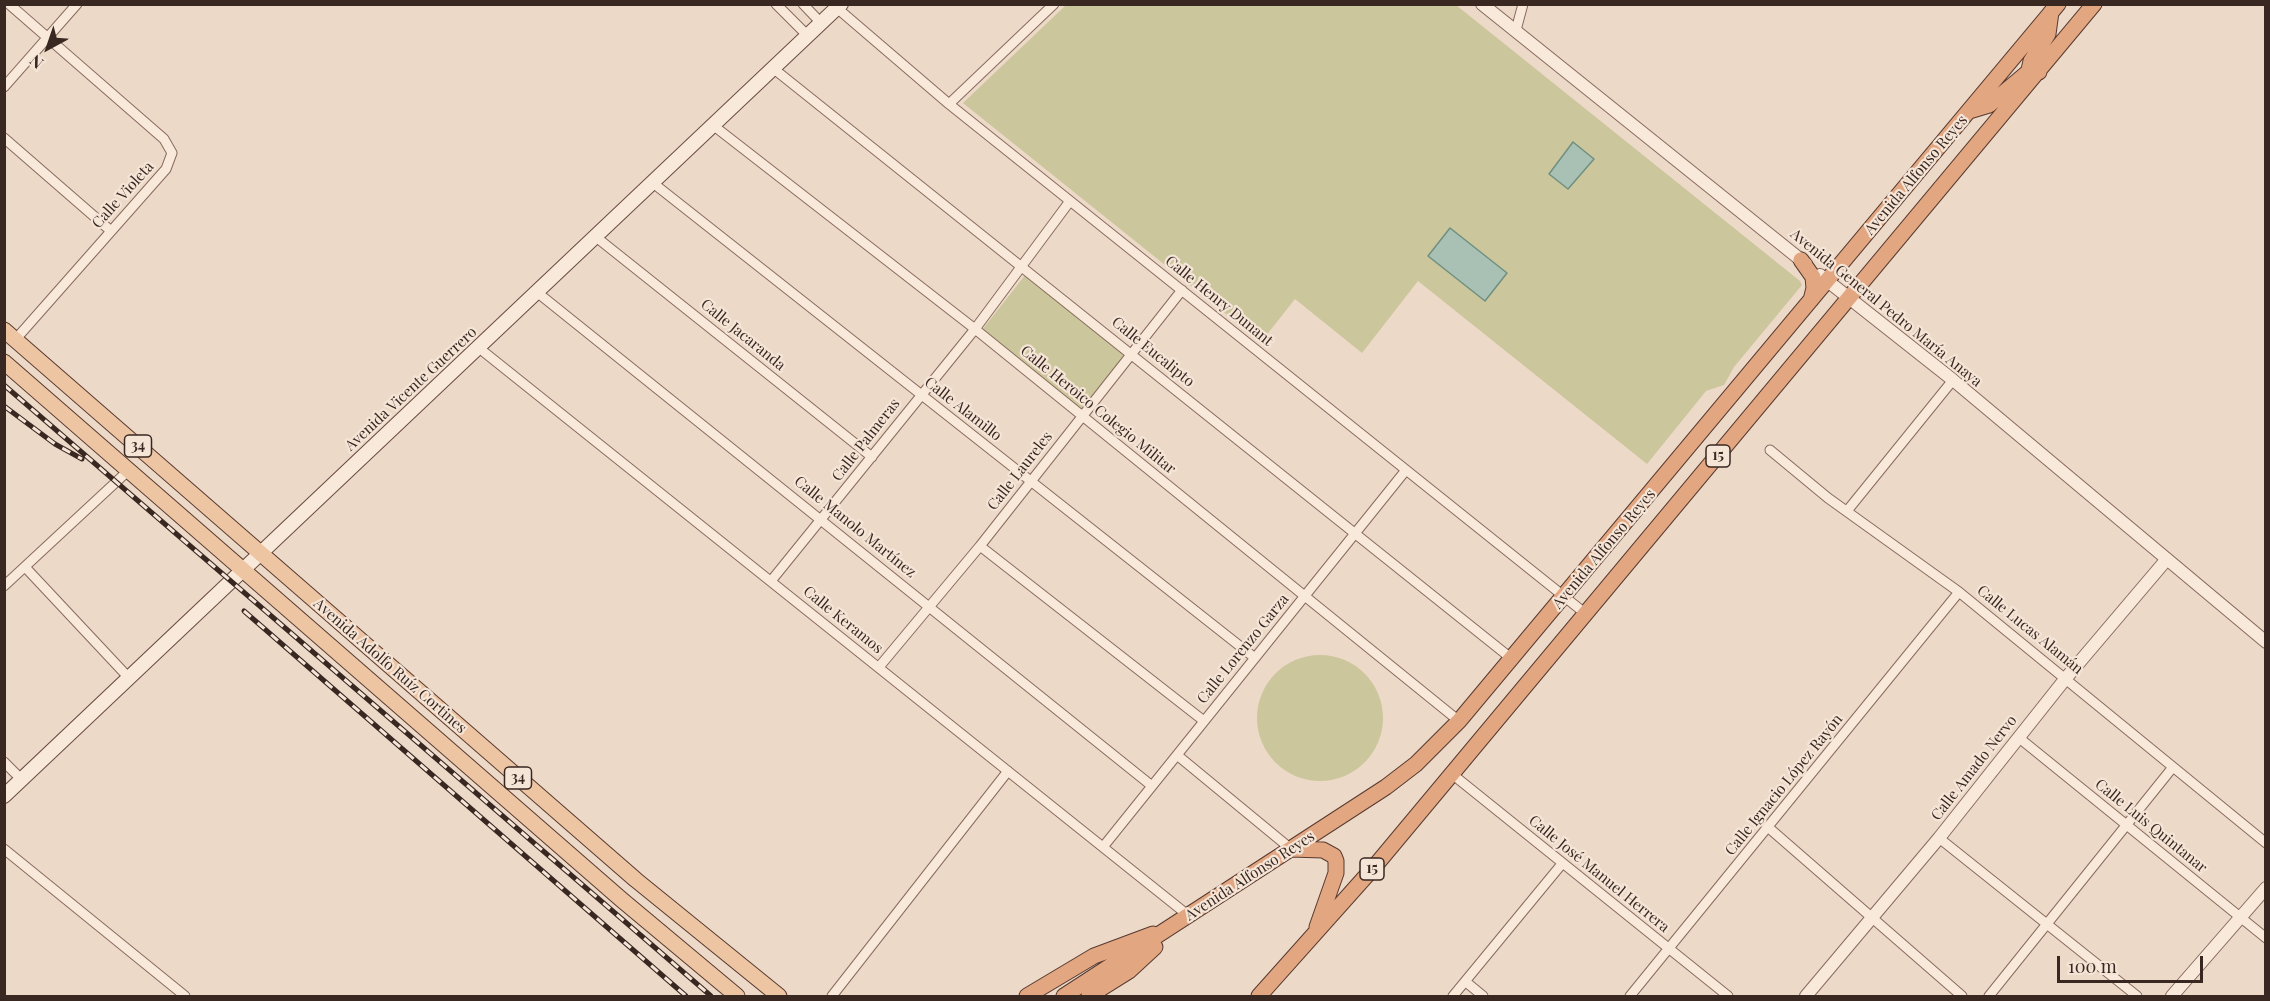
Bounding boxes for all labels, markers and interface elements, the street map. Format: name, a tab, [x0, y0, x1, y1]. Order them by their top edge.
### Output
north arrow	[18, 18, 78, 78]
text: N	[25, 50, 47, 74]
street label: Avenida Alfonso Reyes	[1861, 111, 1971, 239]
street label: Calle Violeta	[88, 158, 158, 232]
street label: Avenida General Pedro María Anaya	[1787, 225, 1985, 391]
street label: Calle Henry Dunant	[1162, 252, 1276, 350]
street label: Calle Jacaranda	[697, 295, 789, 375]
street label: Calle Eucalipto	[1108, 313, 1198, 391]
street label: Avenida Vicente Guerrero	[341, 323, 481, 455]
street label: Calle Heroico Colegio Militar	[1017, 342, 1179, 478]
street label: Calle Alamillo	[921, 373, 1005, 445]
street label: Calle Palmeras	[828, 395, 904, 485]
street label: Calle Laureles	[984, 428, 1056, 514]
road number: 34	[124, 435, 152, 457]
road number: 15	[1706, 445, 1730, 467]
street label: Calle Manolo Martínez	[790, 472, 920, 582]
street label: Avenida Alfonso Reyes	[1549, 485, 1659, 613]
street label: Calle Keramos	[800, 582, 886, 658]
street label: Calle Lucas Alamán	[1973, 582, 2087, 678]
street label: Calle Lorenzo Garza	[1193, 591, 1293, 707]
street label: Avenida Adolfo Ruíz Cortines	[310, 595, 470, 737]
street label: Calle Ignacio López Rayón	[1721, 711, 1847, 859]
street label: Calle Amado Nervo	[1927, 712, 2021, 824]
road number: 34	[504, 767, 532, 789]
street label: Calle Luis Quintanar	[2091, 775, 2211, 877]
street label: Calle José Manuel Herrera	[1525, 812, 1673, 936]
street label: Avenida Alfonso Reyes	[1182, 827, 1318, 925]
road number: 15	[1360, 858, 1384, 880]
scale bar	[2060, 944, 2206, 982]
text: 100 m	[2068, 954, 2117, 978]

